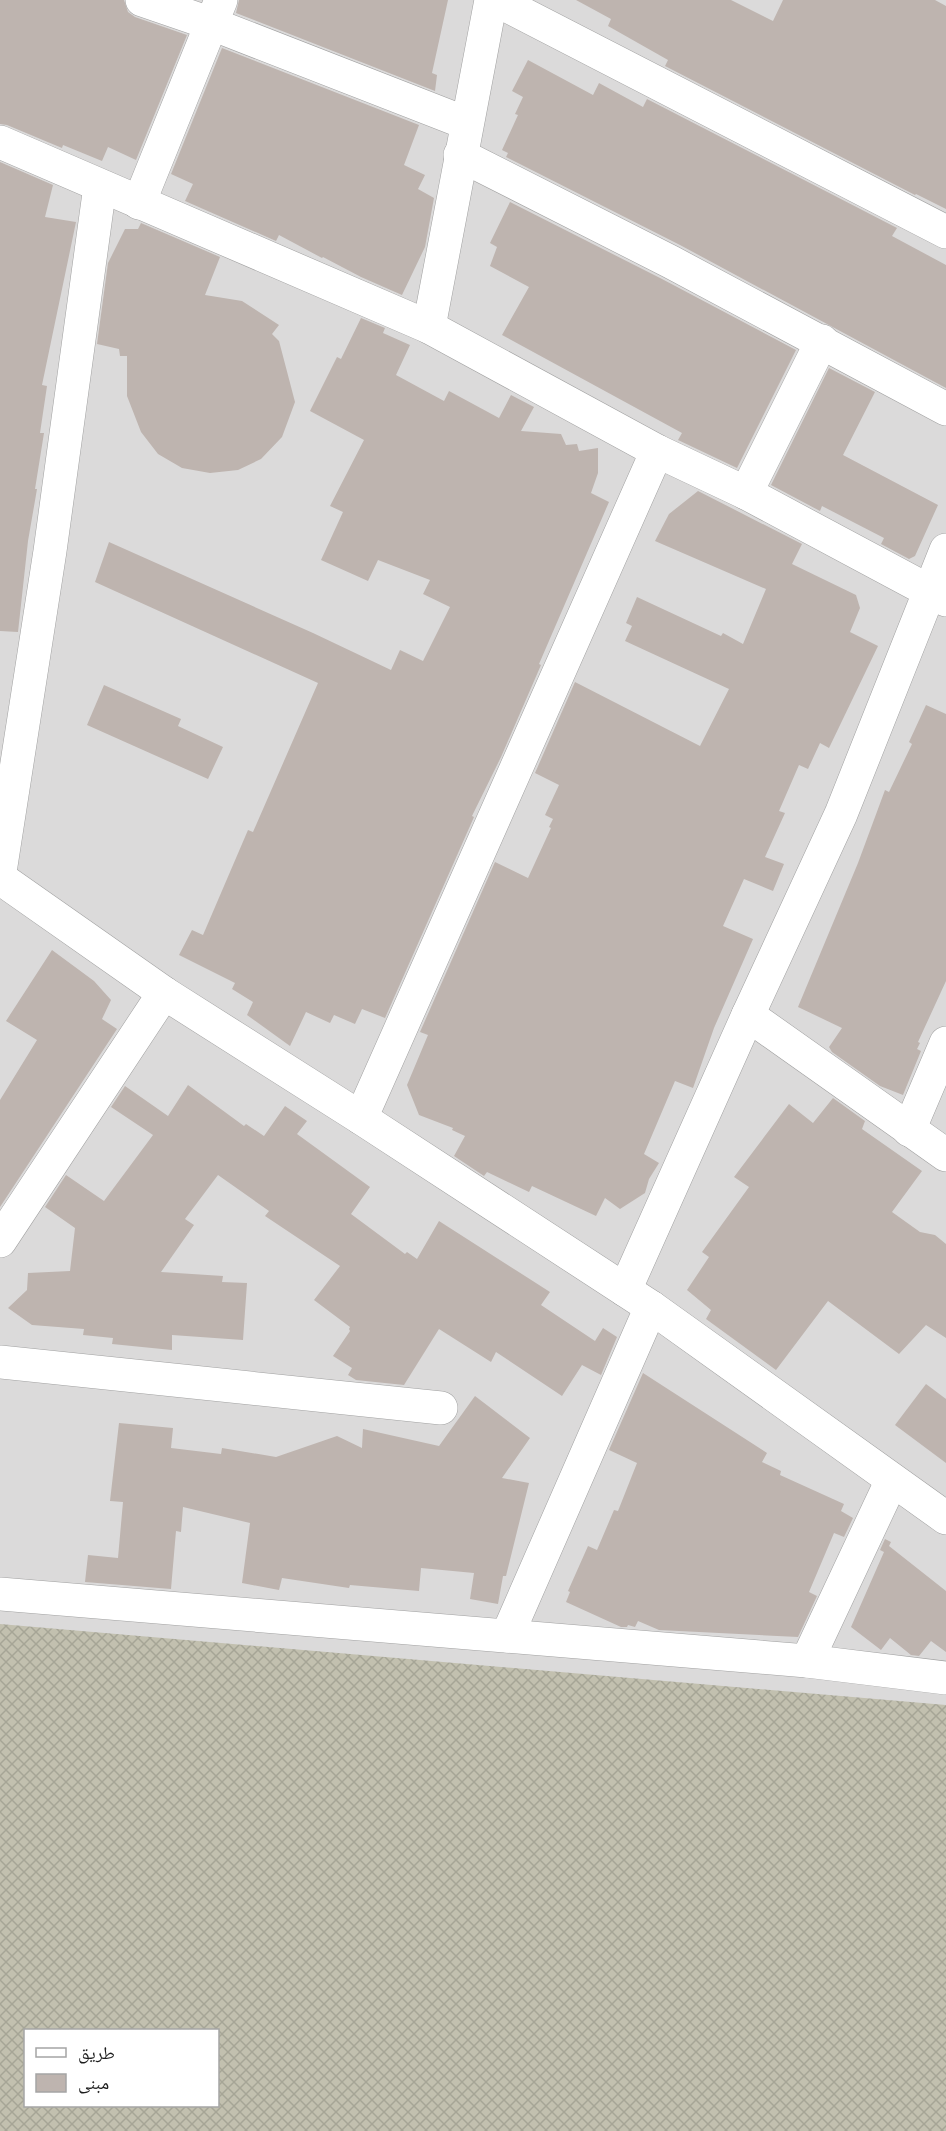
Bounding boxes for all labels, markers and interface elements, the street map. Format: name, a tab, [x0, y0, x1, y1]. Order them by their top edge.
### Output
legend	[24, 2029, 219, 2107]
text: طريق	[78, 2043, 115, 2064]
text: مبنى	[78, 2073, 109, 2094]

